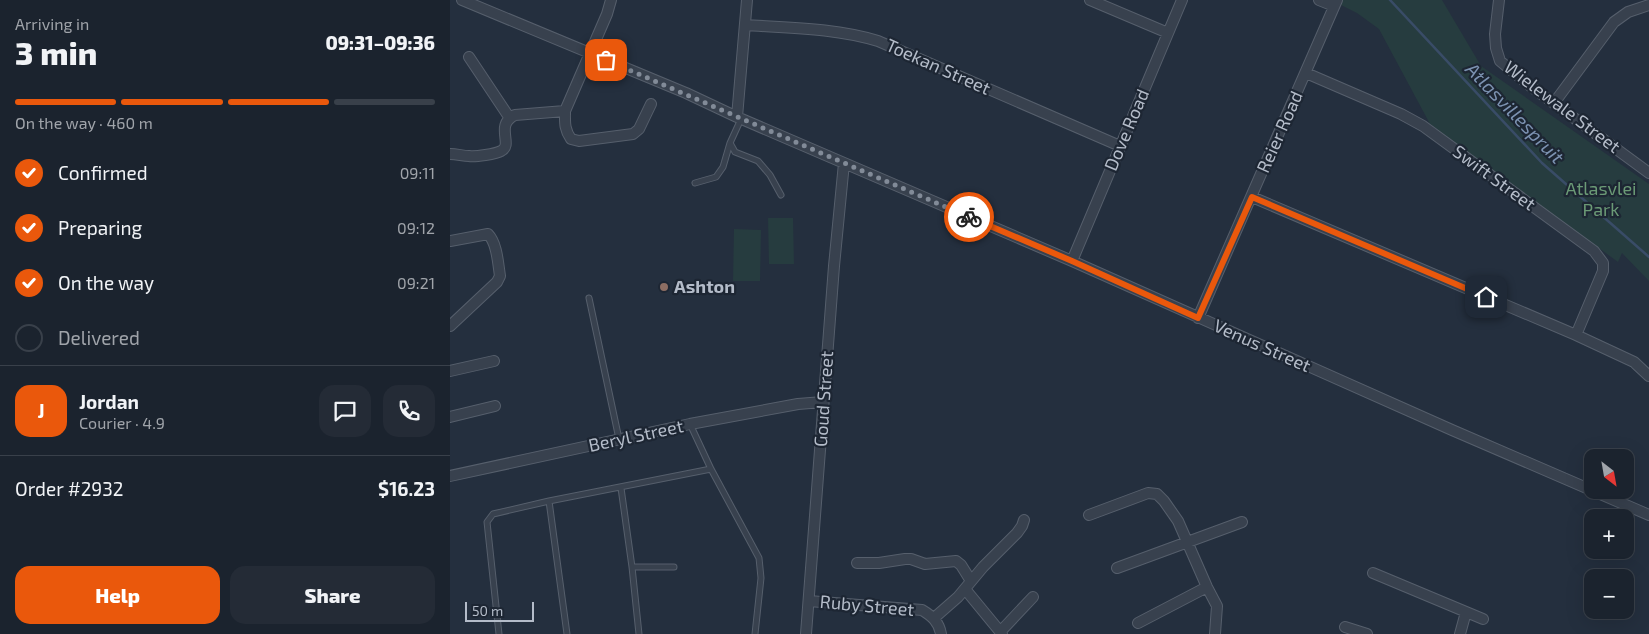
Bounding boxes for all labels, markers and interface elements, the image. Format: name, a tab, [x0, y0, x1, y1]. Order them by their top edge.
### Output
text: Arriving in	[15, 14, 89, 33]
text: 09:31–09:36	[325, 31, 435, 54]
text: 3 min	[15, 33, 97, 71]
street label: Toekan Street	[883, 33, 994, 99]
pin	[585, 39, 627, 81]
icon: bag	[592, 46, 620, 74]
street label: Wielewale Street	[1500, 55, 1625, 157]
water label: Atlasvillespruit	[1461, 57, 1570, 169]
street label: Dove Road	[1099, 85, 1153, 174]
street label: Reier Road	[1251, 87, 1307, 176]
text: On the way · 460 m	[15, 113, 153, 132]
street label: Swift Street	[1449, 140, 1540, 215]
icon: check	[15, 159, 43, 187]
text: Confirmed	[58, 161, 148, 184]
text: 09:11	[400, 163, 435, 182]
park label: Atlasvlei Park	[1565, 177, 1637, 220]
courier	[944, 192, 994, 242]
icon: bike	[955, 203, 983, 231]
icon: check	[15, 214, 43, 242]
text: Preparing	[58, 216, 142, 239]
text: 09:12	[397, 218, 435, 237]
icon: check	[15, 269, 43, 297]
text: On the way	[58, 271, 154, 294]
text: 09:21	[397, 273, 435, 292]
place label: Ashton	[674, 275, 735, 297]
pin	[1465, 276, 1507, 318]
marker: Ashton	[658, 281, 670, 293]
icon: home	[1472, 283, 1500, 311]
street label: Venus Street	[1210, 314, 1314, 376]
text: Delivered	[58, 326, 140, 349]
street label: Goud Street	[809, 350, 837, 448]
button: chat	[319, 385, 371, 437]
button: phone	[383, 385, 435, 437]
text: Jordan	[79, 390, 139, 413]
text: J	[37, 399, 45, 422]
text: Courier · 4.9	[79, 413, 165, 432]
street label: Beryl Street	[586, 414, 685, 456]
north arrow	[1584, 449, 1634, 499]
map controls	[1584, 449, 1634, 619]
text: Order #2932	[15, 477, 123, 500]
text: $16.23	[378, 477, 435, 500]
button: +	[1584, 509, 1634, 559]
button: Help	[15, 566, 220, 624]
button: Share	[230, 566, 435, 624]
button: −	[1584, 569, 1634, 619]
street label: Ruby Street	[819, 590, 915, 620]
scale bar	[465, 599, 534, 622]
text: 50 m	[472, 602, 503, 619]

